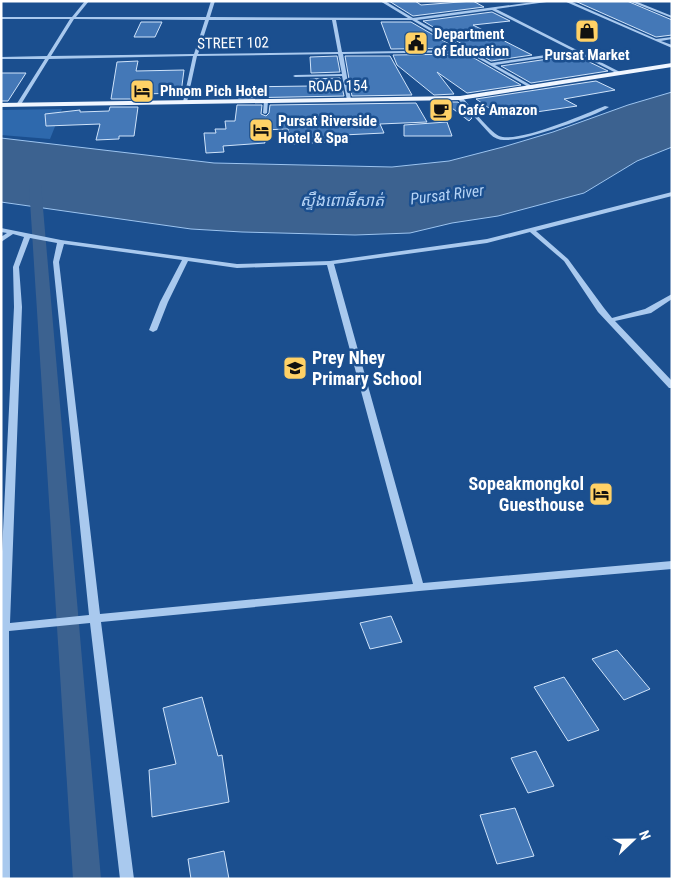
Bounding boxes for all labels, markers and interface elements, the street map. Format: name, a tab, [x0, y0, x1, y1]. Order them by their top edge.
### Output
shop icon: Pursat Market	[574, 18, 600, 44]
place label: Department of Education	[434, 25, 509, 60]
public building icon: Department of Education	[403, 30, 429, 56]
street label: STREET 102	[197, 33, 269, 53]
place label: Pursat Market	[544, 46, 630, 64]
street label: ROAD 154	[308, 76, 368, 96]
hotel icon: Phnom Pich Hotel	[129, 78, 155, 104]
place label: Phnom Pich Hotel	[160, 82, 268, 100]
cafe icon: Café Amazon	[428, 97, 454, 123]
place label: Café Amazon	[458, 101, 537, 119]
place label: Pursat Riverside Hotel & Spa	[278, 112, 377, 147]
hotel icon: Pursat Riverside Hotel & Spa	[248, 117, 274, 143]
water label: Pursat River	[409, 180, 486, 208]
water label: ស្ទឹងពោធិ៍សាត់	[300, 191, 385, 210]
place label: Prey Nhey Primary School	[312, 347, 422, 389]
school or university icon: Prey Nhey Primary School	[282, 355, 308, 381]
place label: Sopeakmongkol Guesthouse	[468, 473, 584, 515]
hotel icon: Sopeakmongkol Guesthouse	[588, 481, 614, 507]
north arrow	[608, 815, 658, 865]
text: N	[636, 828, 654, 842]

